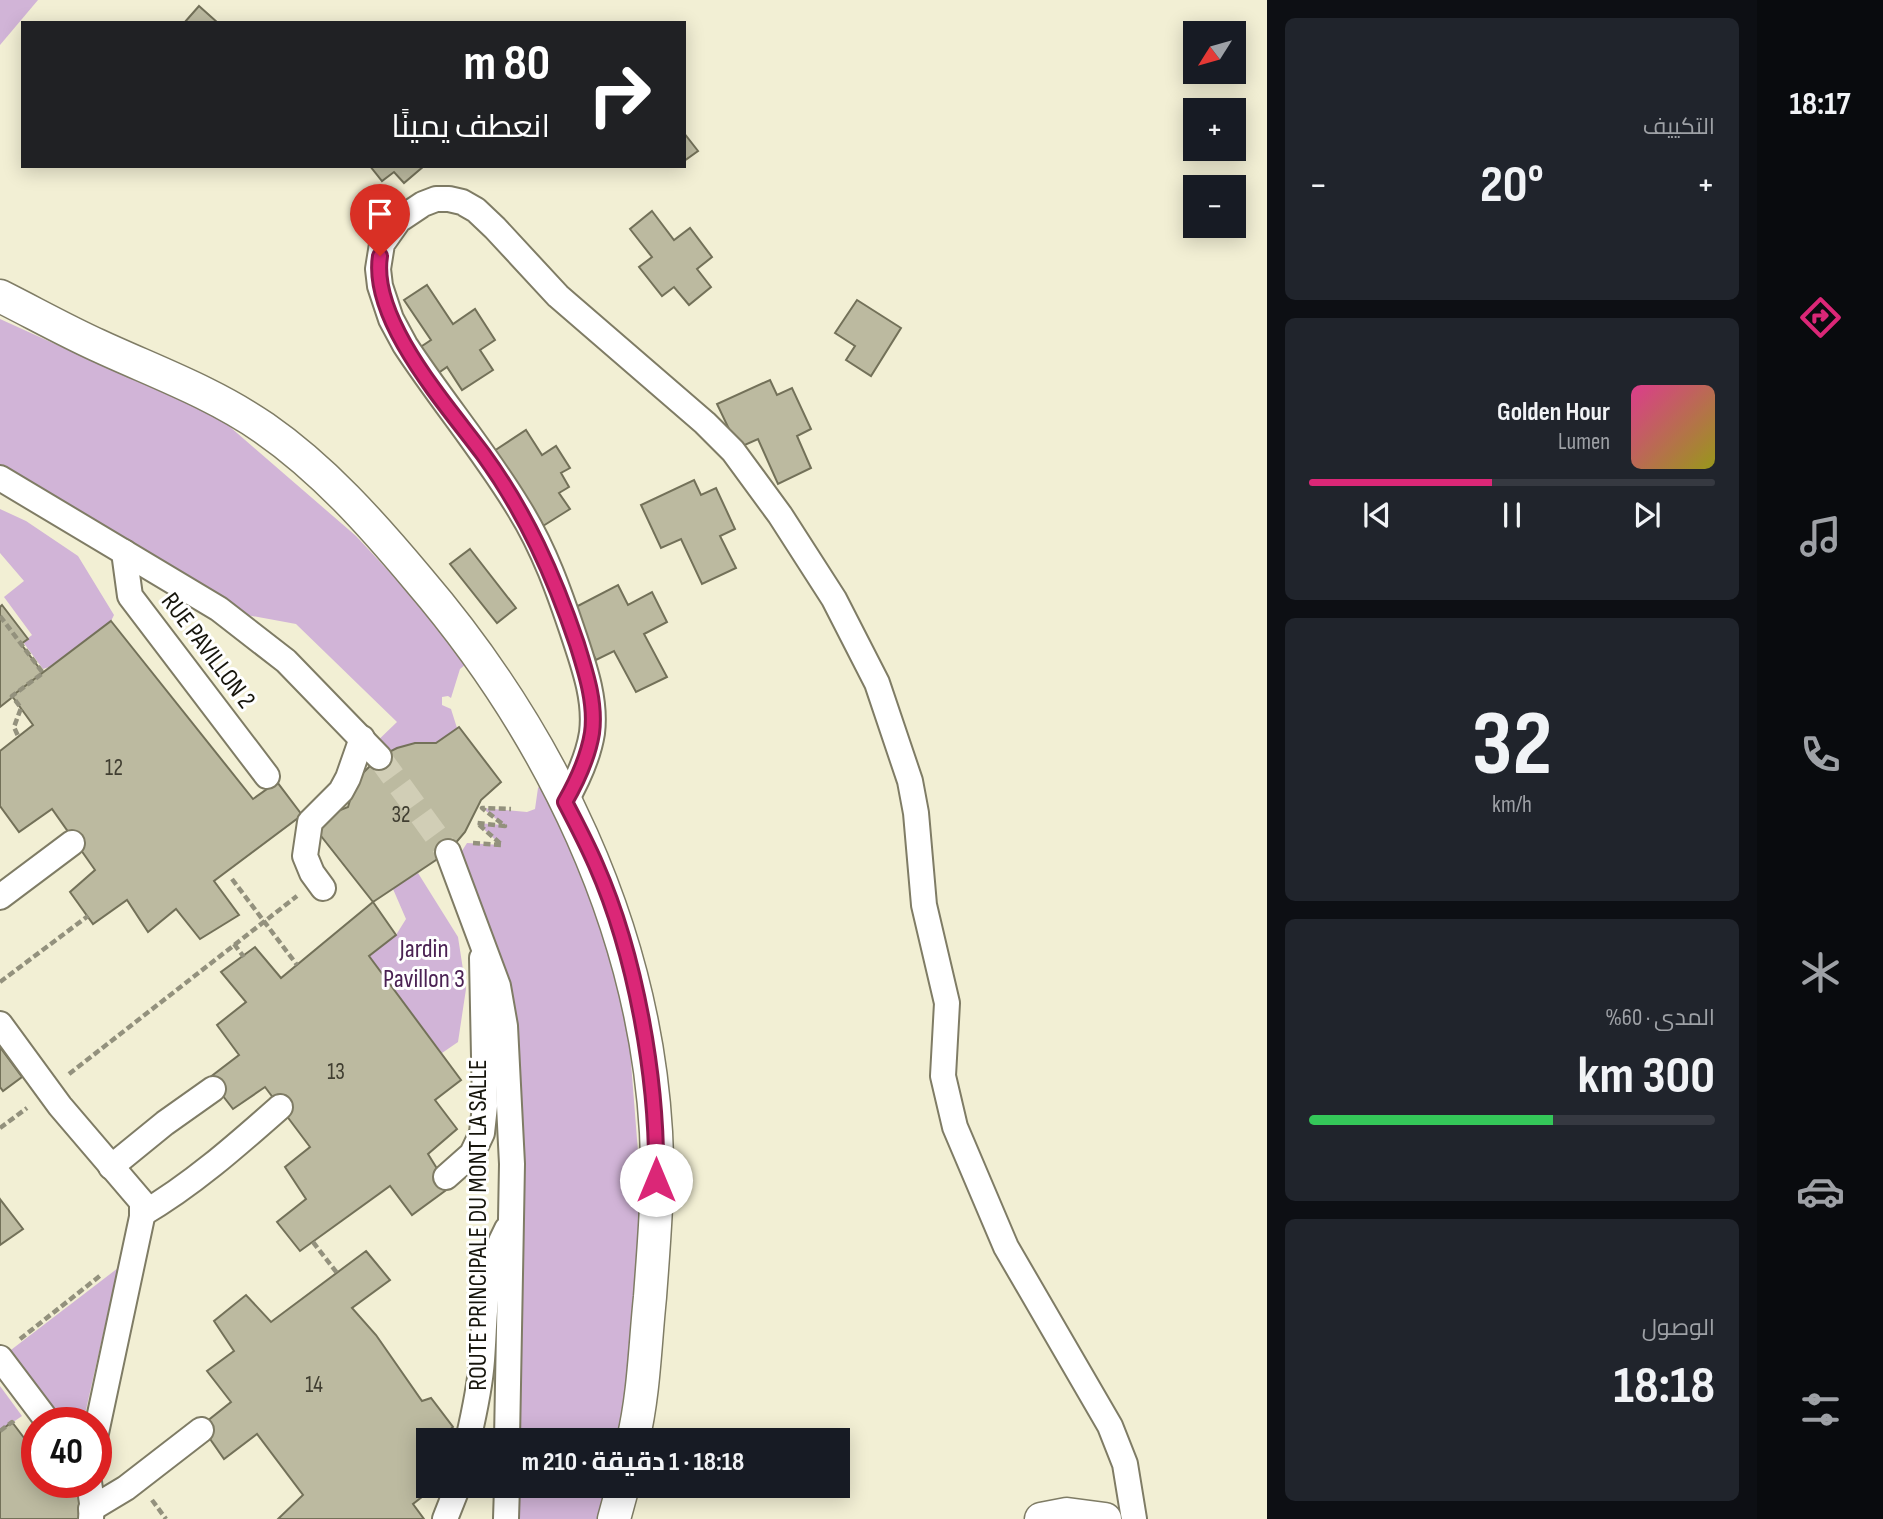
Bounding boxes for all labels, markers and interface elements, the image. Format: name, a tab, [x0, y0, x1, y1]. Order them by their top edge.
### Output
north arrow	[1183, 21, 1246, 84]
map controls	[1183, 21, 1246, 238]
text: 80 m	[463, 35, 550, 94]
icon: right	[574, 49, 665, 140]
text: 18:17	[1789, 85, 1851, 124]
button: +	[1183, 98, 1246, 161]
text: انعطف يمينًا	[391, 108, 550, 147]
text: التكييف	[1643, 113, 1715, 141]
text: 20°	[1480, 154, 1544, 217]
text: −	[1309, 163, 1328, 208]
text: +	[1696, 163, 1715, 208]
button: −	[1183, 175, 1246, 238]
pin	[350, 184, 410, 256]
icon: arrive	[361, 195, 399, 233]
icon: directions	[1796, 293, 1845, 342]
text: Golden Hour	[1497, 397, 1610, 428]
text: Lumen	[1558, 428, 1610, 456]
icon: previous	[1358, 496, 1396, 534]
icon: pause	[1493, 496, 1531, 534]
icon: next	[1628, 496, 1666, 534]
icon: music	[1796, 512, 1845, 561]
street label: RUE PAVILLON 2	[154, 587, 261, 715]
text: 32	[1472, 691, 1552, 800]
icon: phone	[1796, 730, 1845, 779]
house number: 12	[105, 754, 123, 782]
text: km/h	[1492, 791, 1532, 819]
house number: 32	[391, 801, 411, 829]
park label: Jardin Pavillon 3	[383, 934, 465, 995]
icon: climate	[1796, 948, 1845, 997]
text: المدى · 60%	[1605, 1004, 1715, 1032]
text: 300 km	[1578, 1045, 1715, 1108]
house number: 13	[327, 1058, 345, 1086]
street label: ROUTE PRINCIPALE DU MONT LA SALLE	[463, 1059, 494, 1391]
position arrow	[619, 1143, 693, 1217]
icon: car	[1796, 1167, 1845, 1216]
text: الوصول	[1642, 1314, 1715, 1342]
text: 18:18	[1614, 1355, 1715, 1418]
house number: 14	[305, 1371, 323, 1399]
icon: filters	[1796, 1385, 1845, 1434]
speed limit sign: 40	[21, 1407, 112, 1498]
text: 18:18 · 1 دقيقة · 210 m	[522, 1447, 744, 1478]

